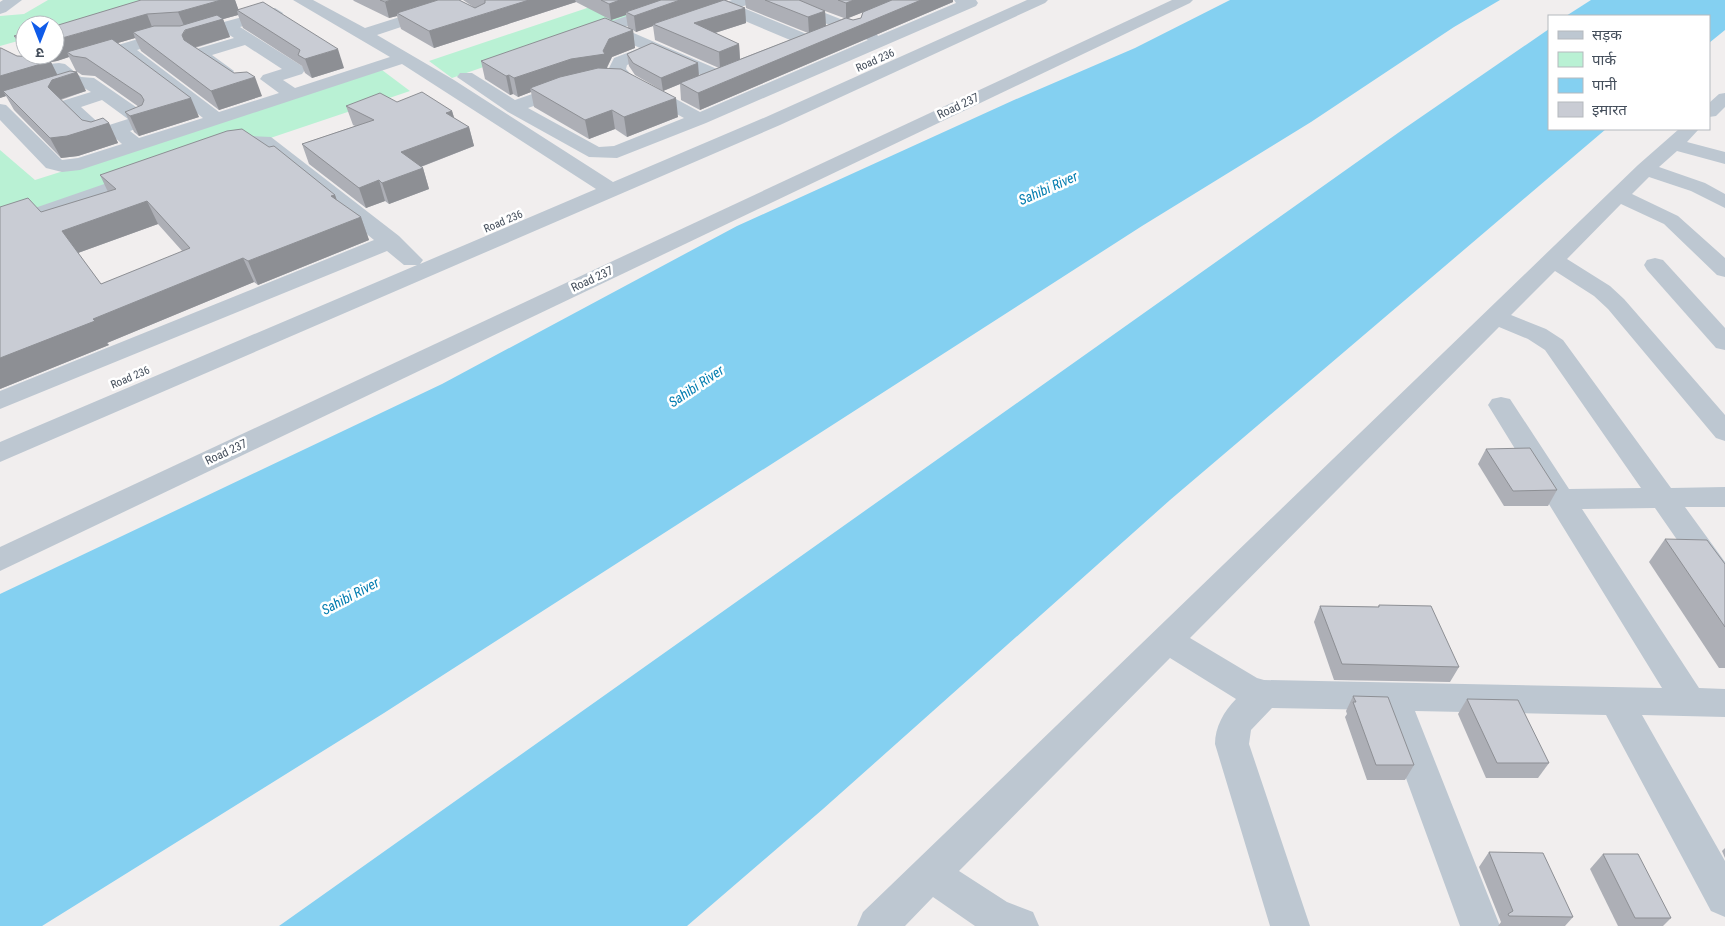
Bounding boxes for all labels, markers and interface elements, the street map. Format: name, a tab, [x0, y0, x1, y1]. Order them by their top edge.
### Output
north arrow	[15, 15, 65, 65]
legend	[1548, 15, 1710, 130]
text: सड़क	[1592, 26, 1622, 44]
text: उ	[35, 45, 44, 61]
street label: Road 236	[854, 46, 897, 75]
text: पार्क	[1592, 51, 1616, 69]
text: पानी	[1592, 76, 1618, 94]
street label: Road 237	[935, 90, 981, 122]
text: इमारत	[1592, 101, 1627, 119]
water label: Sahibi River	[1016, 168, 1081, 208]
street label: Road 236	[482, 207, 525, 235]
street label: Road 237	[569, 263, 615, 295]
water label: Sahibi River	[666, 361, 727, 410]
street label: Road 236	[109, 363, 152, 391]
street label: Road 237	[203, 436, 249, 468]
water label: Sahibi River	[319, 574, 382, 618]

